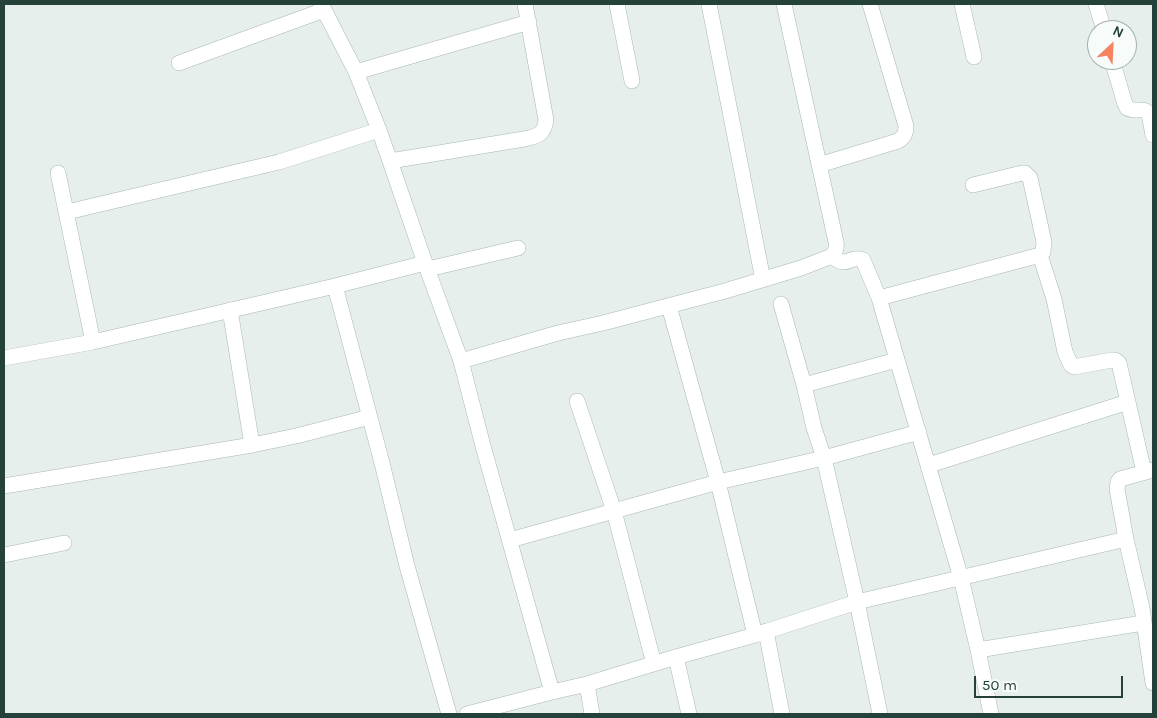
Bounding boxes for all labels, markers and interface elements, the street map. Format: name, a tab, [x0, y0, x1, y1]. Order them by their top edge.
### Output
north arrow	[1087, 20, 1137, 70]
text: N	[1110, 22, 1126, 42]
scale bar	[977, 666, 1126, 698]
text: 50 m	[982, 676, 1017, 694]

